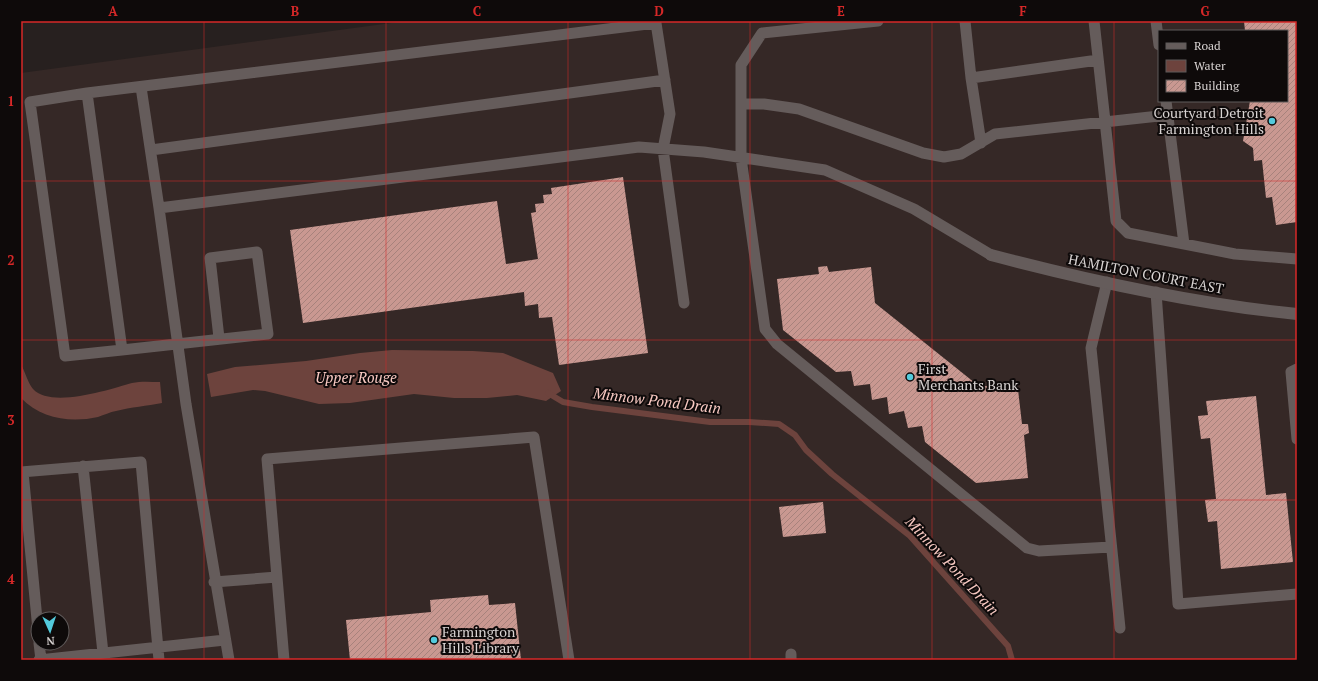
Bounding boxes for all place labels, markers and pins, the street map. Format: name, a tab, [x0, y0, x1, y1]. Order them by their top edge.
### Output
place label: Courtyard Detroit Farmington Hills	[1154, 103, 1265, 138]
marker: Courtyard Detroit Farmington Hills	[1267, 116, 1277, 126]
place label: First Merchants Bank	[918, 359, 1019, 394]
marker: First Merchants Bank	[905, 372, 915, 382]
place label: Farmington Hills Library	[442, 622, 520, 657]
marker: Farmington Hills Library	[429, 635, 439, 645]

